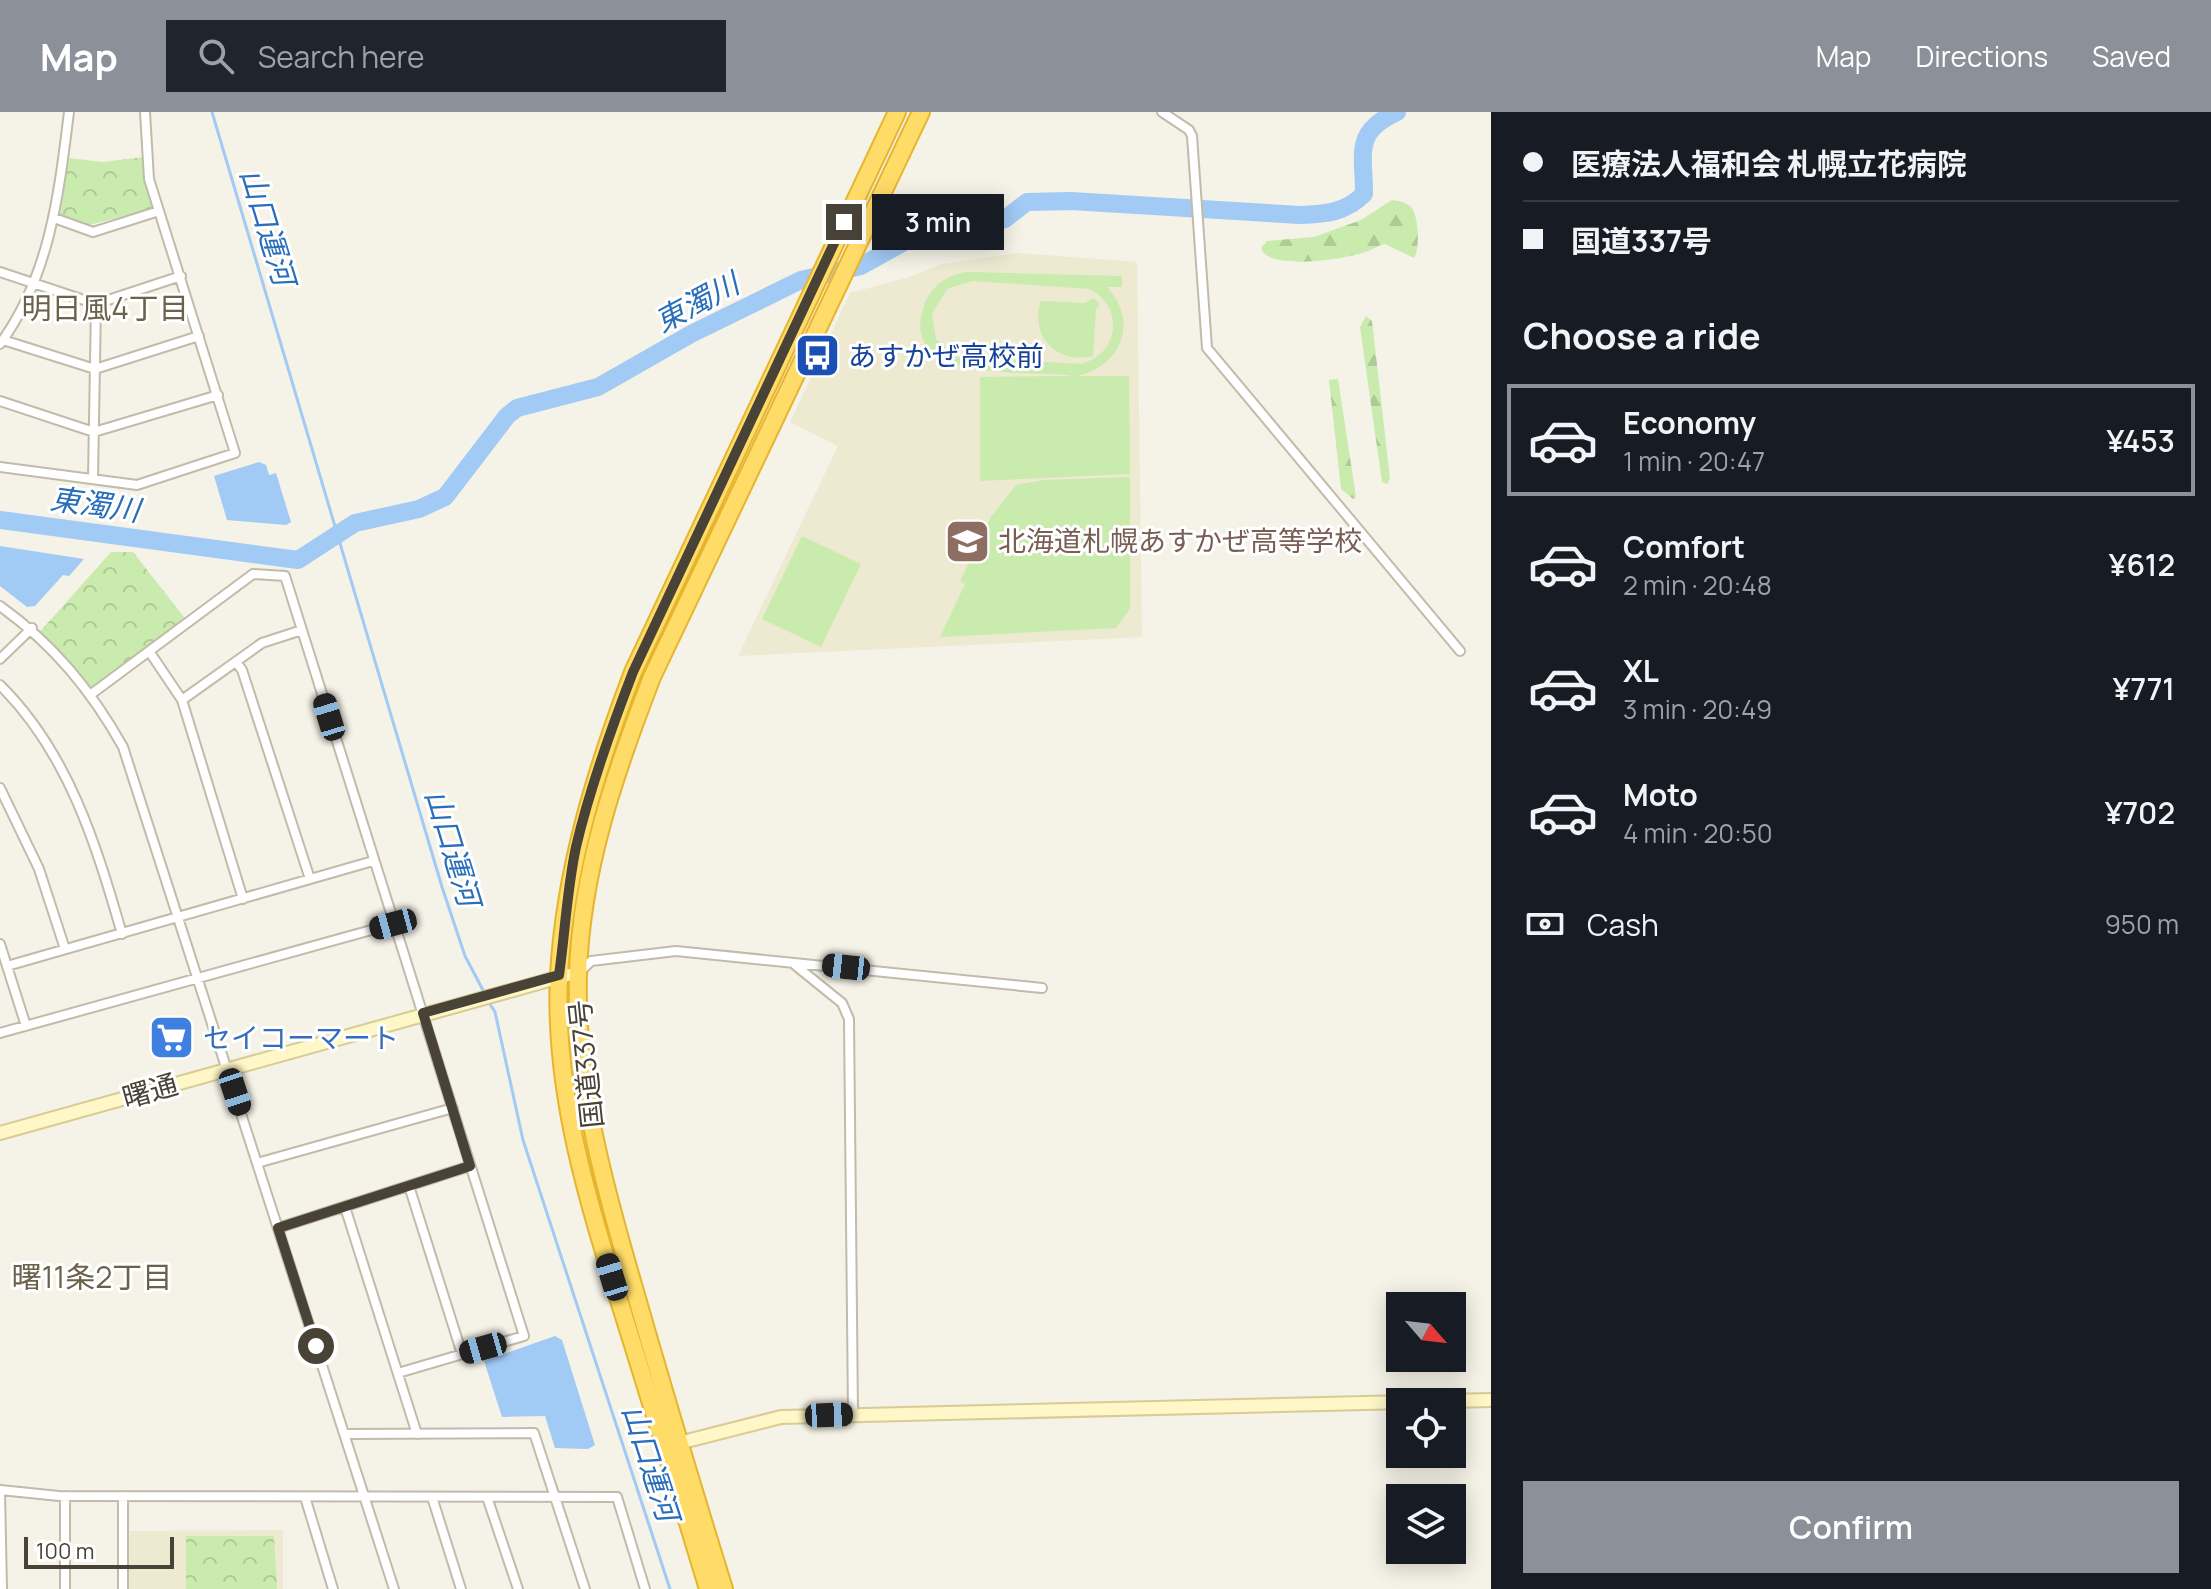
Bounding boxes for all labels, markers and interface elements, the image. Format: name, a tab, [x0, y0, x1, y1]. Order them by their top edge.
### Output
search box	[166, 20, 726, 92]
text: Map	[40, 30, 118, 82]
icon: search	[194, 34, 238, 78]
text: Search here	[258, 36, 425, 77]
text: Map	[1816, 37, 1871, 75]
text: Directions	[1915, 37, 2048, 75]
text: Saved	[2092, 37, 2171, 75]
text: 医療法人福和会 札幌立花病院	[1571, 143, 1967, 184]
water label: 山口運河	[231, 163, 307, 295]
callout: 3 min	[872, 194, 1004, 250]
route end	[826, 204, 862, 240]
text: 3 min	[905, 204, 971, 240]
text: 国道337号	[1571, 220, 1712, 261]
water label: 東濁川	[647, 261, 748, 341]
district label: 明日風4丁目	[21, 287, 189, 328]
text: Choose a ride	[1523, 311, 1761, 360]
bus stop icon: あすかぜ高校前	[793, 332, 841, 380]
place label: あすかぜ高校前	[848, 336, 1044, 374]
text: Economy	[1623, 402, 1756, 443]
icon: car	[1527, 404, 1599, 476]
text: ¥453	[2107, 420, 2175, 461]
text: 1 min · 20:47	[1623, 443, 1765, 479]
water label: 東濁川	[48, 477, 146, 530]
school or university icon: 北海道札幌あすかぜ高等学校	[943, 517, 991, 565]
place label: 北海道札幌あすかぜ高等学校	[998, 521, 1362, 559]
text: Comfort	[1623, 526, 1745, 567]
icon: car	[1527, 528, 1599, 600]
text: ¥612	[2109, 544, 2175, 585]
text: 2 min · 20:48	[1623, 567, 1772, 603]
text: XL	[1623, 650, 1659, 691]
icon: car	[1527, 652, 1599, 724]
text: ¥771	[2113, 668, 2175, 709]
car	[311, 691, 347, 743]
text: 3 min · 20:49	[1623, 691, 1772, 727]
text: Moto	[1623, 774, 1698, 815]
icon: car	[1527, 776, 1599, 848]
water label: 山口運河	[416, 784, 492, 916]
text: ¥702	[2105, 792, 2175, 833]
text: 4 min · 20:50	[1623, 815, 1773, 851]
icon: cash	[1523, 902, 1567, 946]
text: Cash	[1587, 904, 1659, 945]
car	[367, 906, 419, 942]
text: 950 m	[2105, 906, 2179, 942]
car	[821, 953, 871, 981]
street label: 国道337号	[559, 998, 611, 1130]
supermarket icon: セイコーマート	[148, 1014, 196, 1062]
place label: セイコーマート	[203, 1018, 399, 1056]
street label: 曙通	[118, 1064, 182, 1116]
car	[216, 1065, 254, 1119]
car	[594, 1251, 630, 1303]
district label: 曙11条2丁目	[12, 1256, 172, 1297]
north arrow	[1386, 1292, 1466, 1372]
map controls	[1386, 1292, 1466, 1564]
route start	[298, 1328, 334, 1364]
car	[457, 1330, 509, 1366]
button: locate	[1386, 1388, 1466, 1468]
water label: 山口運河	[613, 1399, 691, 1531]
car	[805, 1402, 853, 1428]
button: Confirm	[1523, 1481, 2179, 1573]
button: layers	[1386, 1484, 1466, 1564]
scale bar	[24, 1533, 174, 1569]
text: 100 m	[36, 1536, 94, 1566]

